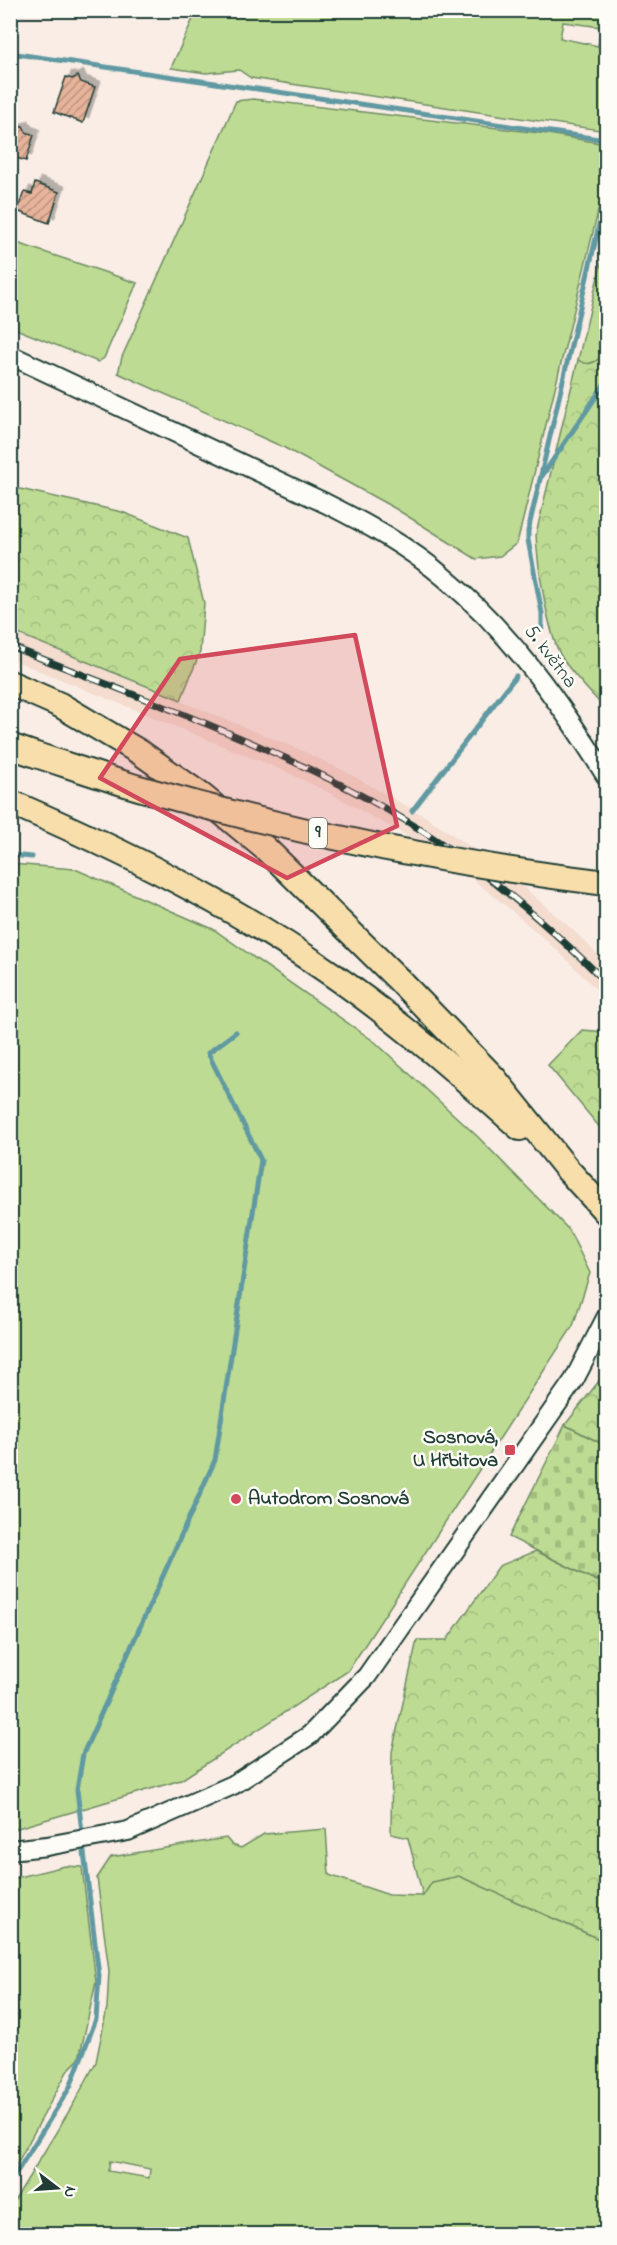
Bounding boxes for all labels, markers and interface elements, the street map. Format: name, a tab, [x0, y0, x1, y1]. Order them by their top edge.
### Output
street label: 5. května	[516, 619, 584, 695]
road number: 9	[309, 818, 327, 848]
place label: Sosnová, U Hřbitova	[413, 1424, 499, 1476]
marker: Sosnová, U Hřbitova	[503, 1443, 517, 1457]
place label: Autodrom Sosnová	[248, 1485, 410, 1514]
marker: Autodrom Sosnová	[229, 1492, 243, 1506]
north arrow	[27, 2158, 87, 2218]
text: N	[56, 2183, 82, 2201]

